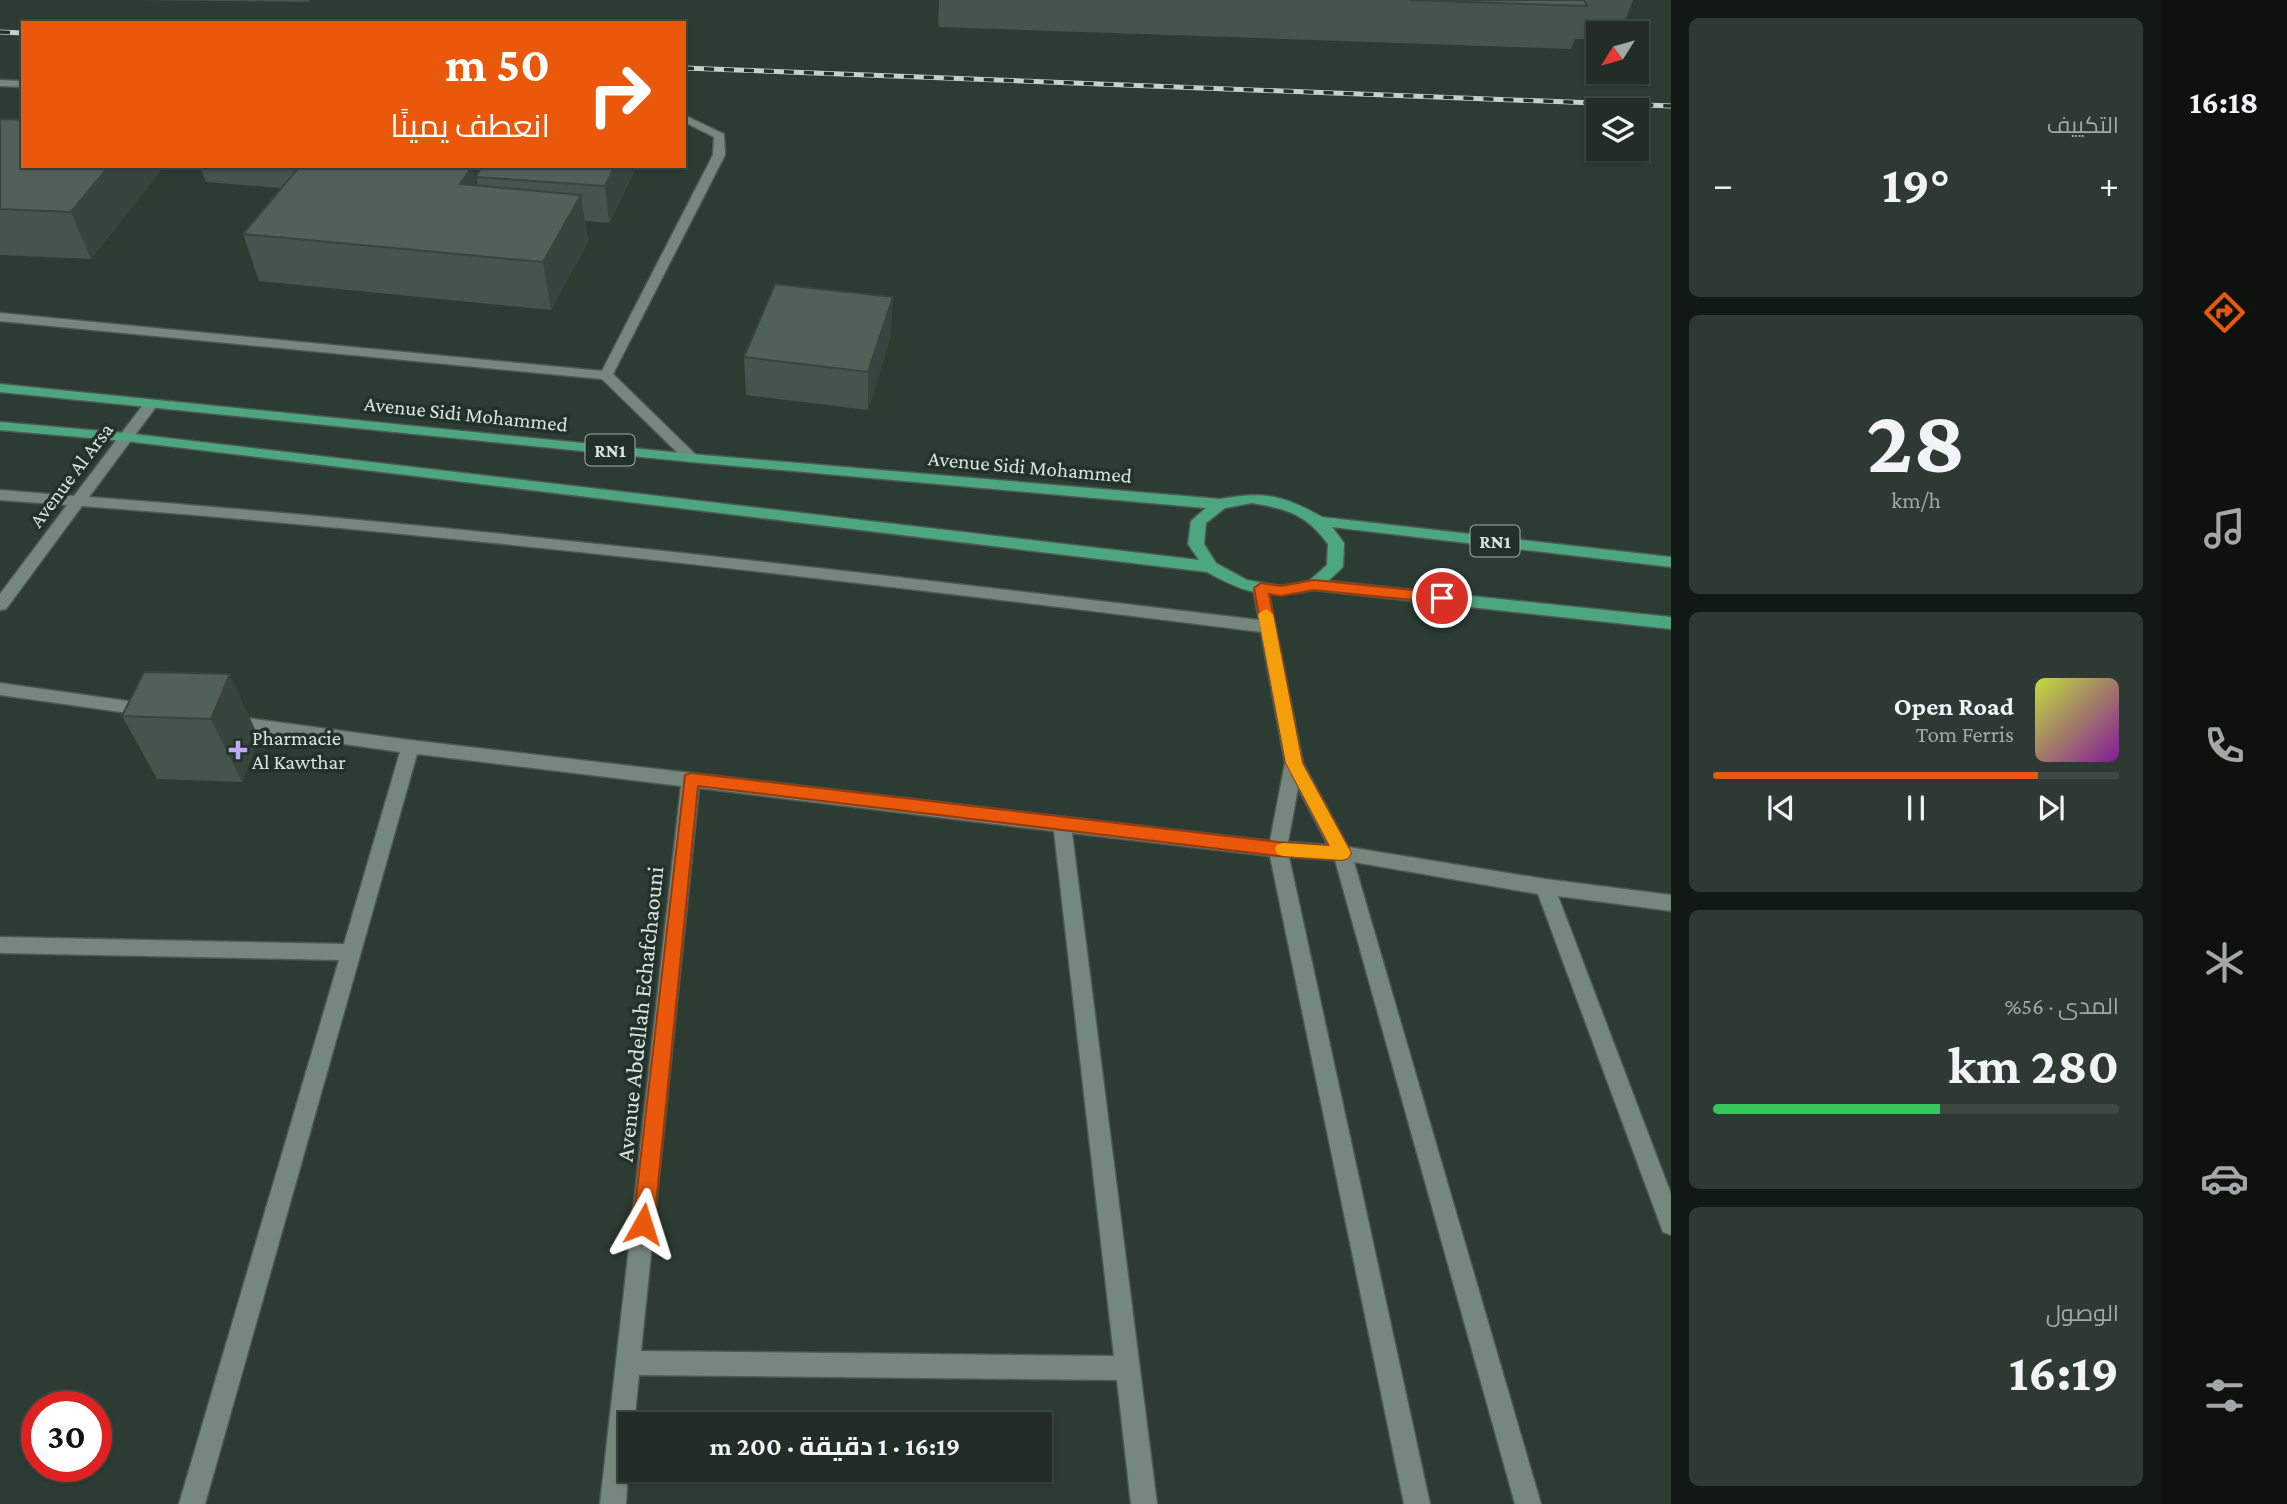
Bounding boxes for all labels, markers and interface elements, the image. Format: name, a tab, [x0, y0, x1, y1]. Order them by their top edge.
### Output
north arrow	[1586, 21, 1648, 84]
map controls	[1586, 21, 1649, 161]
text: 50 m	[445, 37, 550, 92]
icon: right	[574, 49, 665, 140]
text: 16:18	[2190, 84, 2258, 120]
button: layers	[1586, 98, 1649, 161]
text: انعطف يمينًا	[390, 108, 550, 144]
text: التكييف	[2047, 112, 2119, 138]
text: 19°	[1882, 155, 1950, 213]
text: −	[1713, 163, 1733, 205]
text: +	[2099, 163, 2119, 205]
icon: directions	[2200, 288, 2249, 337]
text: 28	[1866, 390, 1966, 492]
street label: Avenue Sidi Mohammed	[363, 391, 569, 437]
street label: Avenue Al Arsa	[24, 418, 118, 532]
road number: RN1	[586, 435, 634, 466]
street label: Avenue Sidi Mohammed	[927, 446, 1133, 488]
text: km/h	[1891, 487, 1941, 513]
icon: music	[2200, 504, 2249, 553]
road number: RN1	[1470, 526, 1520, 556]
pin	[1412, 568, 1472, 628]
icon: arrive	[1423, 579, 1461, 617]
text: Open Road	[1894, 692, 2014, 721]
text: Tom Ferris	[1916, 721, 2014, 747]
icon: phone	[2200, 721, 2249, 770]
place label: Pharmacie Al Kawthar	[252, 726, 346, 774]
marker: Pharmacie Al Kawthar	[230, 742, 246, 758]
icon: previous	[1762, 789, 1800, 827]
icon: pause	[1897, 789, 1935, 827]
icon: next	[2032, 789, 2070, 827]
street label: Avenue Abdellah Echafchaouni	[611, 865, 668, 1163]
icon: climate	[2200, 938, 2249, 987]
text: المدى · 56%	[2004, 993, 2119, 1019]
text: 280 km	[1948, 1036, 2119, 1094]
icon: car	[2200, 1154, 2249, 1203]
position arrow	[606, 1187, 680, 1261]
text: الوصول	[2046, 1300, 2119, 1326]
text: 16:19	[2009, 1343, 2119, 1401]
icon: filters	[2200, 1371, 2249, 1420]
speed limit sign: 30	[21, 1391, 112, 1482]
text: 16:19 · 1 دقيقة · 200 m	[710, 1432, 960, 1461]

